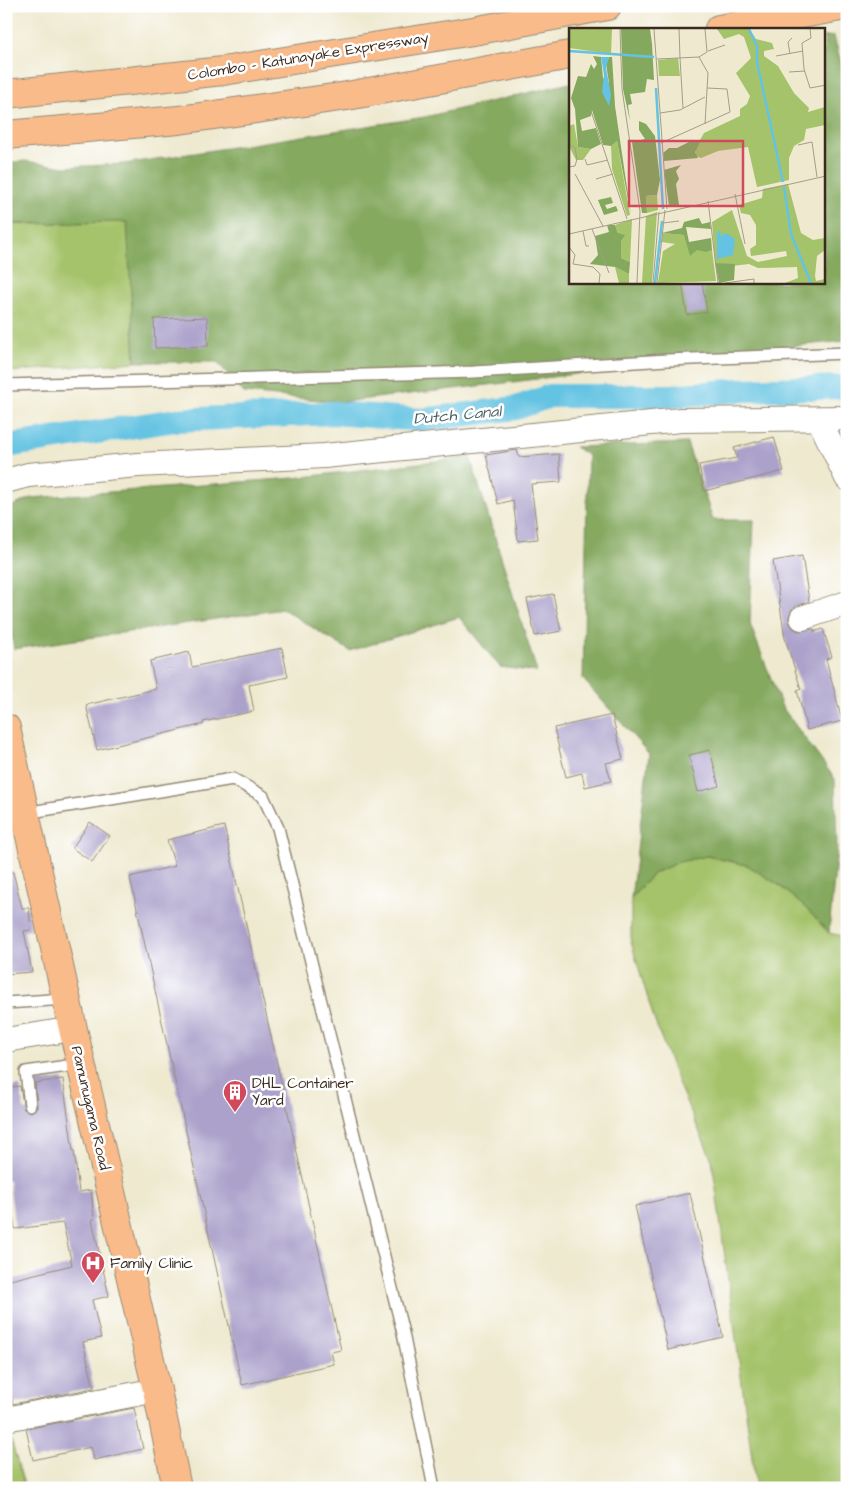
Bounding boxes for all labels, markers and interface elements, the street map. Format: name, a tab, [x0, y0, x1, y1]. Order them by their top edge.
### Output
street label: Colombo - Katunayake Expressway	[186, 27, 430, 87]
inset map	[569, 28, 826, 284]
water label: Dutch Canal	[413, 400, 504, 430]
street label: Pamunugama Road	[65, 1044, 115, 1173]
place label: DHL Container Yard	[252, 1073, 354, 1111]
building icon: DHL Container Yard	[222, 1079, 248, 1113]
hospital icon: Family Clinic	[80, 1250, 106, 1284]
place label: Family Clinic	[110, 1253, 194, 1275]

